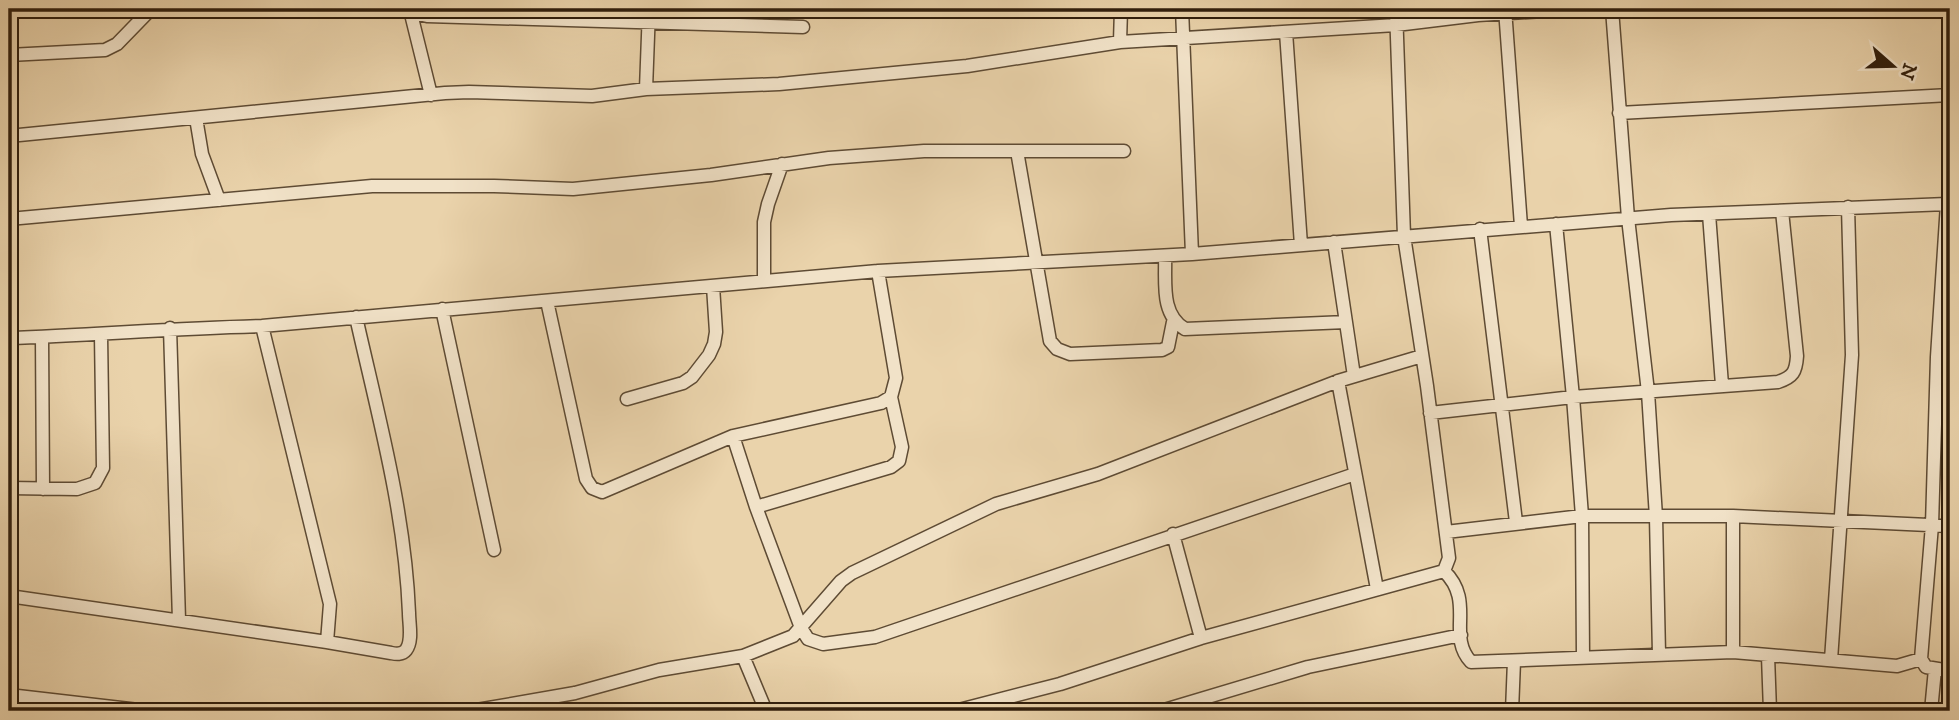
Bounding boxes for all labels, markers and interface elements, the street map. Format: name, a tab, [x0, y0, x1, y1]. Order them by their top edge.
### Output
north arrow	[1857, 32, 1927, 102]
text: N	[1894, 60, 1921, 83]

